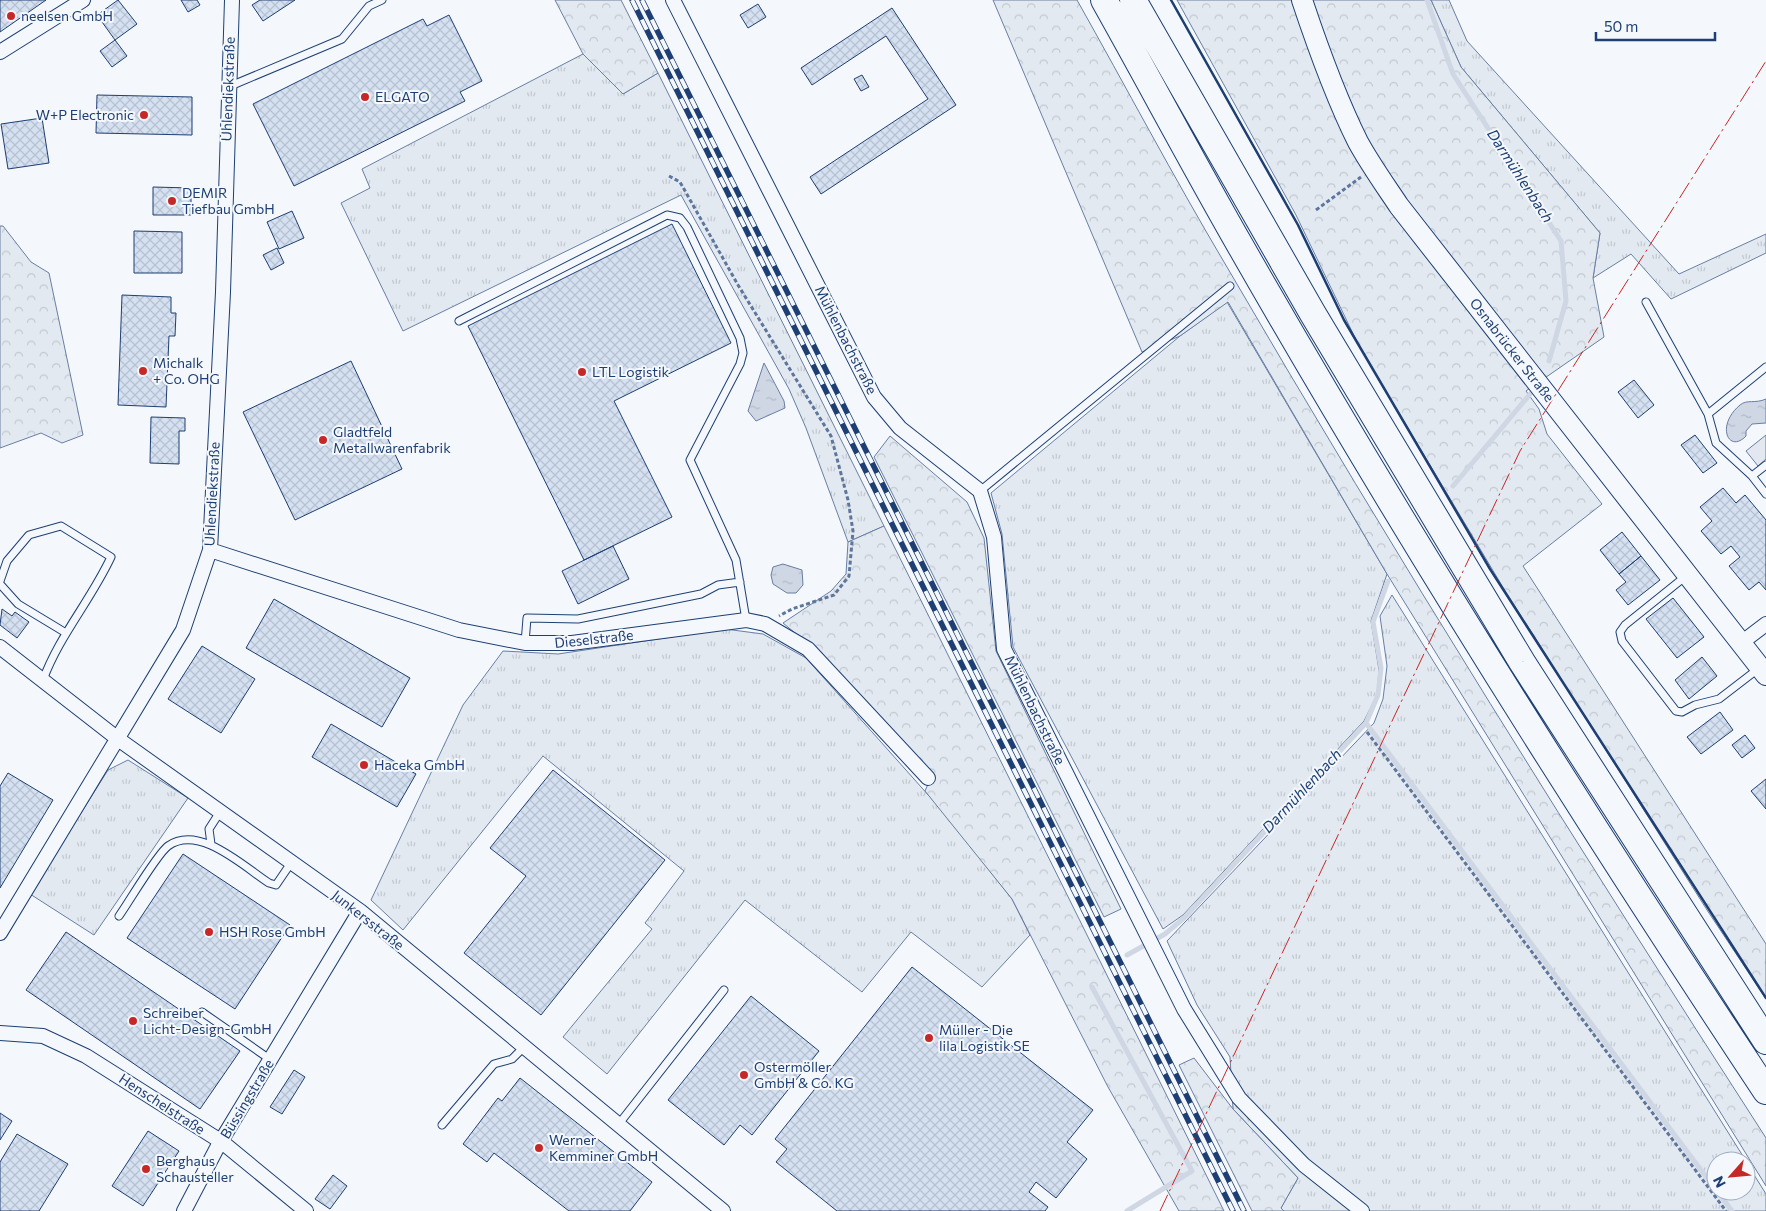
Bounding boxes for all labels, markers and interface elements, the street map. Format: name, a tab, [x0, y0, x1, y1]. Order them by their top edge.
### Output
place label: neelsen GmbH	[21, 7, 113, 24]
marker: neelsen GmbH	[5, 10, 17, 22]
scale bar	[1596, 10, 1715, 42]
text: 50 m	[1604, 17, 1638, 35]
street label: Uhlendiekstraße	[217, 36, 238, 142]
place label: ELGATO	[375, 88, 430, 105]
marker: ELGATO	[359, 91, 371, 103]
place label: W+P Electronic	[36, 106, 134, 123]
marker: W+P Electronic	[138, 109, 150, 121]
water label: Darmühlenbach	[1484, 125, 1558, 226]
place label: DEMIR Tiefbau GmbH	[182, 184, 275, 217]
marker: DEMIR Tiefbau GmbH	[166, 195, 178, 207]
street label: Mühlenbachstraße	[812, 283, 881, 397]
street label: Osnabrücker Straße	[1467, 294, 1558, 405]
place label: Michalk + Co. OHG	[153, 354, 220, 387]
place label: LTL Logistik	[592, 363, 670, 380]
marker: Michalk + Co. OHG	[137, 365, 149, 377]
marker: LTL Logistik	[576, 366, 588, 378]
place label: Gladtfeld Metallwarenfabrik	[333, 423, 451, 456]
marker: Gladtfeld Metallwarenfabrik	[317, 434, 329, 446]
street label: Uhlendiekstraße	[200, 441, 223, 547]
street label: Dieselstraße	[554, 626, 634, 651]
street label: Mühlenbachstraße	[1002, 652, 1069, 767]
water label: Darmühlenbach	[1258, 745, 1345, 836]
place label: Haceka GmbH	[374, 756, 465, 773]
marker: Haceka GmbH	[358, 759, 370, 771]
street label: Junkersstraße	[329, 886, 408, 953]
place label: HSH Rose GmbH	[219, 923, 326, 940]
marker: HSH Rose GmbH	[203, 926, 215, 938]
place label: Schreiber Licht-Design-GmbH	[143, 1004, 272, 1037]
marker: Schreiber Licht-Design-GmbH	[127, 1015, 139, 1027]
place label: Müller - Die lila Logistik SE	[939, 1021, 1030, 1054]
marker: Müller - Die lila Logistik SE	[923, 1032, 935, 1044]
street label: Büssingstraße	[216, 1056, 277, 1141]
place label: Ostermöller GmbH & Co. KG	[754, 1058, 854, 1091]
marker: Ostermöller GmbH & Co. KG	[738, 1069, 750, 1081]
street label: Henschelstraße	[116, 1070, 208, 1138]
place label: Werner Kemminer GmbH	[549, 1131, 658, 1164]
marker: Werner Kemminer GmbH	[533, 1142, 545, 1154]
north arrow	[1706, 1151, 1756, 1201]
place label: Berghaus Schausteller	[156, 1152, 234, 1185]
marker: Berghaus Schausteller	[140, 1163, 152, 1175]
text: N	[1709, 1174, 1729, 1191]

